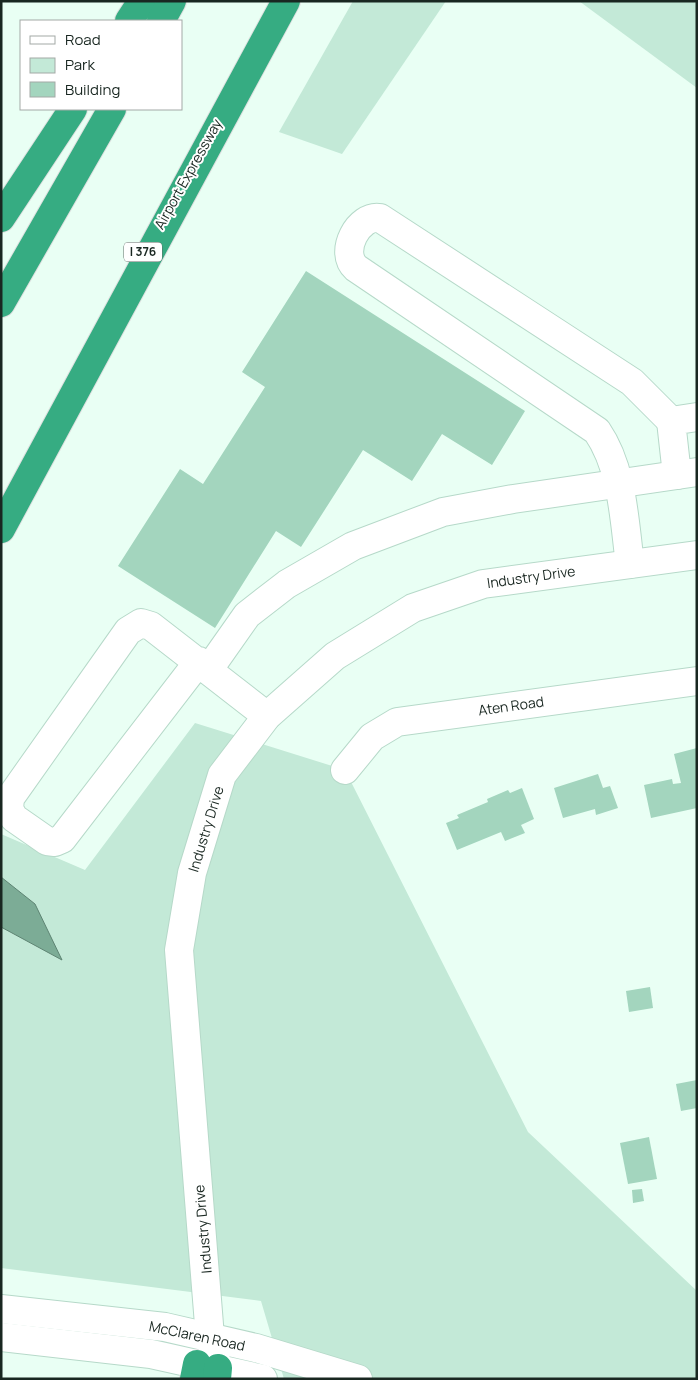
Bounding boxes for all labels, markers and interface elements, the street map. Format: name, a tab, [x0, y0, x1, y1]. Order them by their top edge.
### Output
legend	[20, 20, 182, 110]
text: Road	[65, 29, 101, 50]
text: Park	[65, 54, 95, 75]
text: Building	[65, 79, 120, 100]
street label: Airport Expressway	[149, 115, 226, 232]
road number: I 376	[124, 242, 162, 262]
street label: Industry Drive	[486, 561, 576, 592]
street label: Aten Road	[477, 691, 545, 720]
street label: Industry Drive	[183, 784, 228, 874]
street label: Industry Drive	[189, 1184, 216, 1274]
street label: McClaren Road	[147, 1316, 247, 1355]

